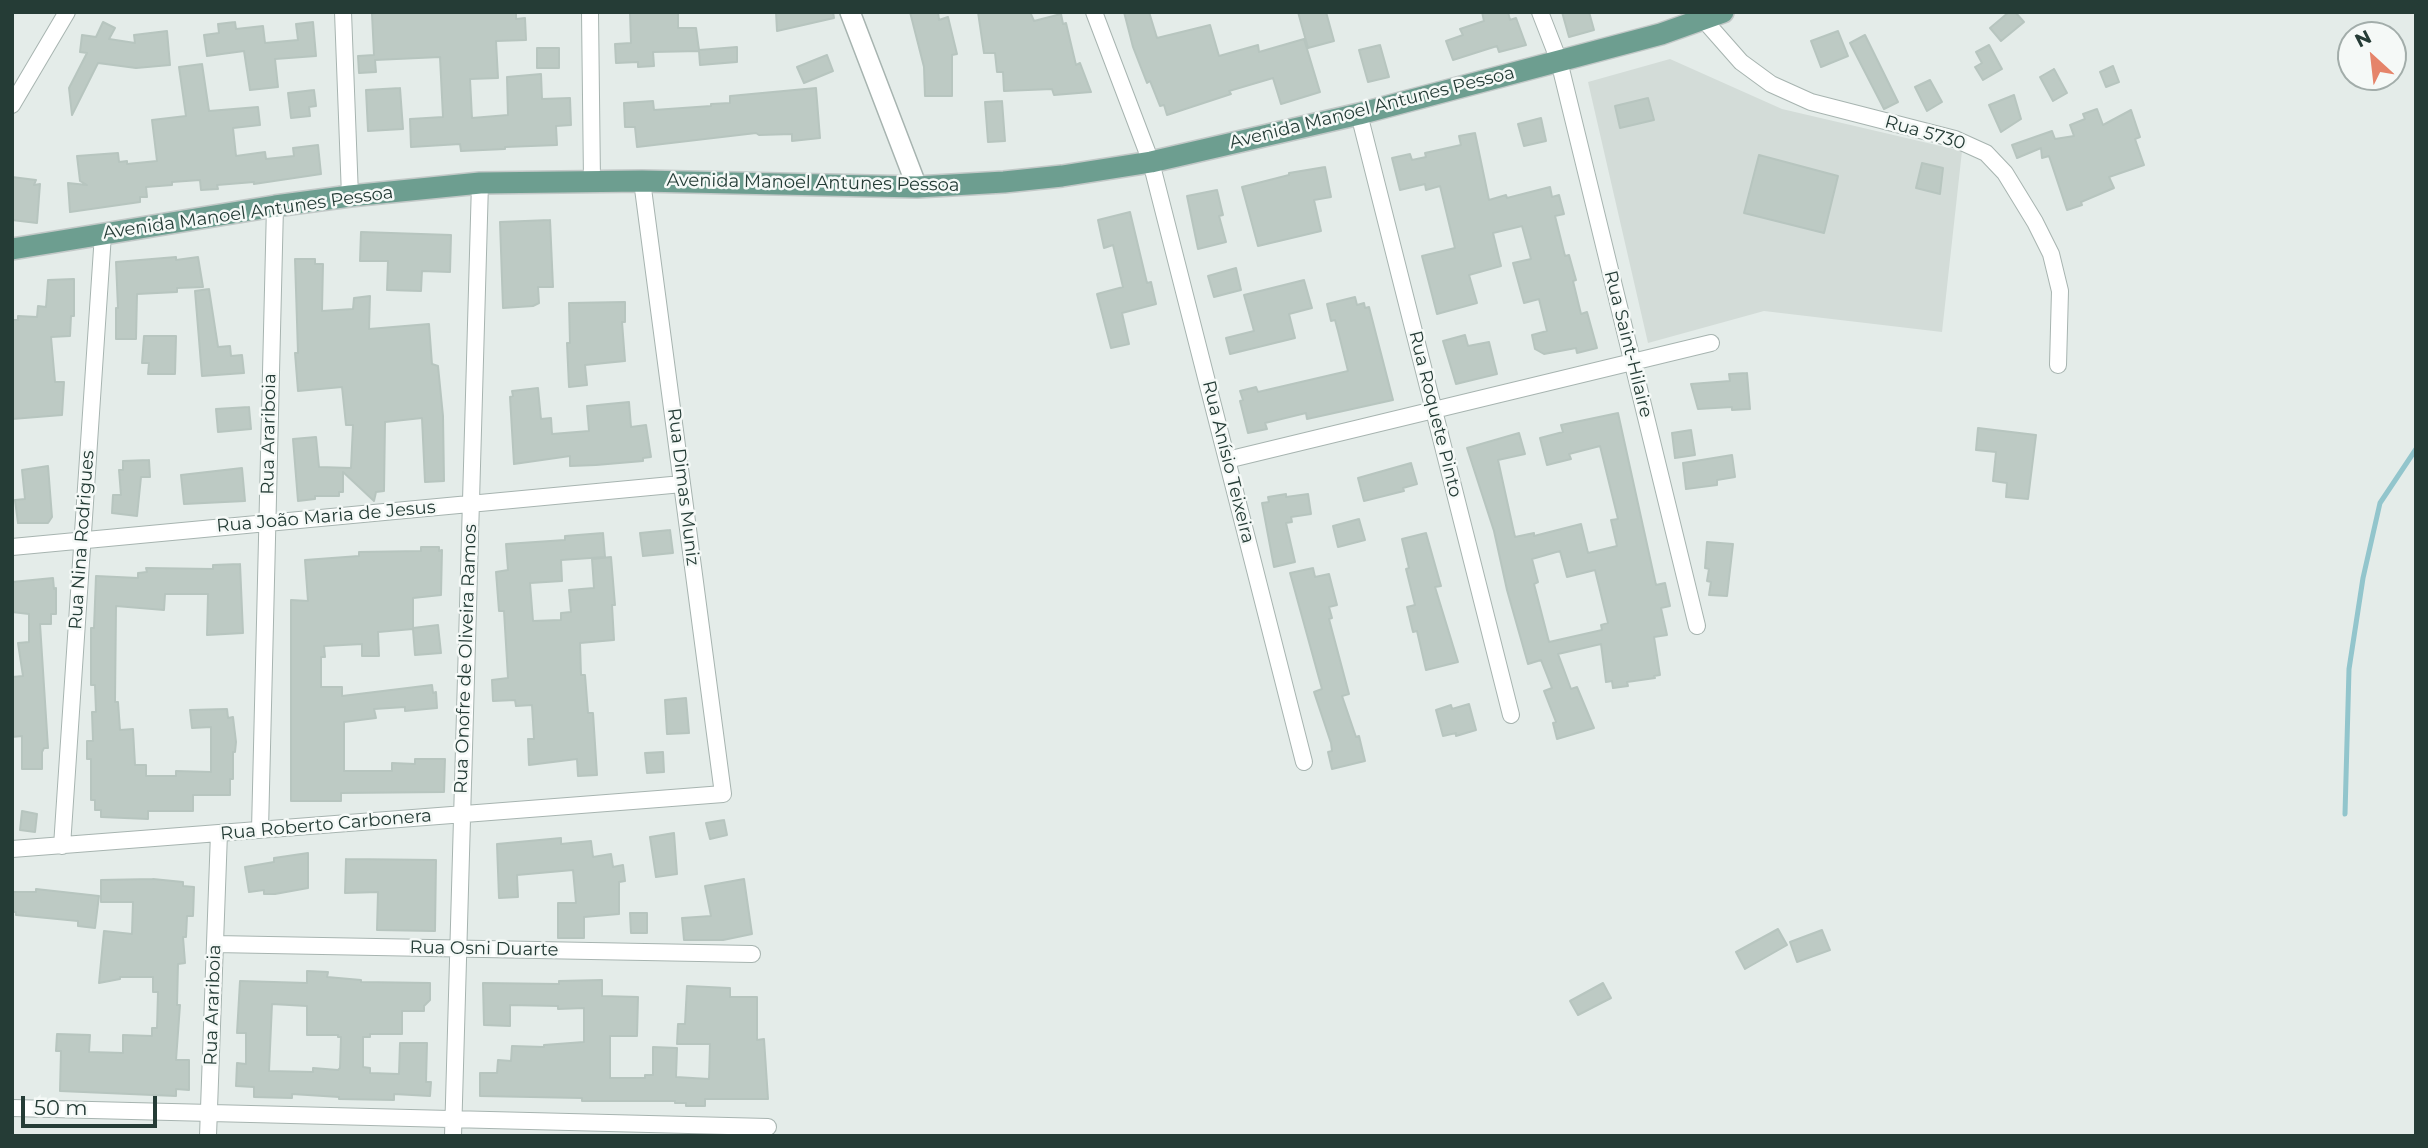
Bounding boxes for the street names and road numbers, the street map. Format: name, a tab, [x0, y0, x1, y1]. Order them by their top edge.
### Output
street label: Avenida Manoel Antunes Pessoa	[1227, 62, 1517, 154]
street label: Rua 5730	[1882, 111, 1968, 155]
street label: Avenida Manoel Antunes Pessoa	[666, 170, 960, 196]
street label: Avenida Manoel Antunes Pessoa	[101, 182, 395, 244]
street label: Rua Saint-Hilaire	[1599, 268, 1657, 420]
street label: Rua Roquete Pinto	[1404, 329, 1466, 499]
street label: Rua Arariboia	[257, 373, 281, 495]
street label: Rua Anísio Teixeira	[1197, 378, 1259, 546]
street label: Rua Dimas Muniz	[663, 407, 703, 567]
street label: Rua Nina Rodrigues	[65, 449, 99, 631]
street label: Rua João Maria de Jesus	[216, 497, 436, 537]
street label: Rua Onofre de Oliveira Ramos	[450, 524, 482, 794]
street label: Rua Roberto Carbonera	[219, 805, 433, 845]
street label: Rua Osni Duarte	[409, 937, 559, 961]
street label: Rua Arariboia	[200, 944, 226, 1066]

